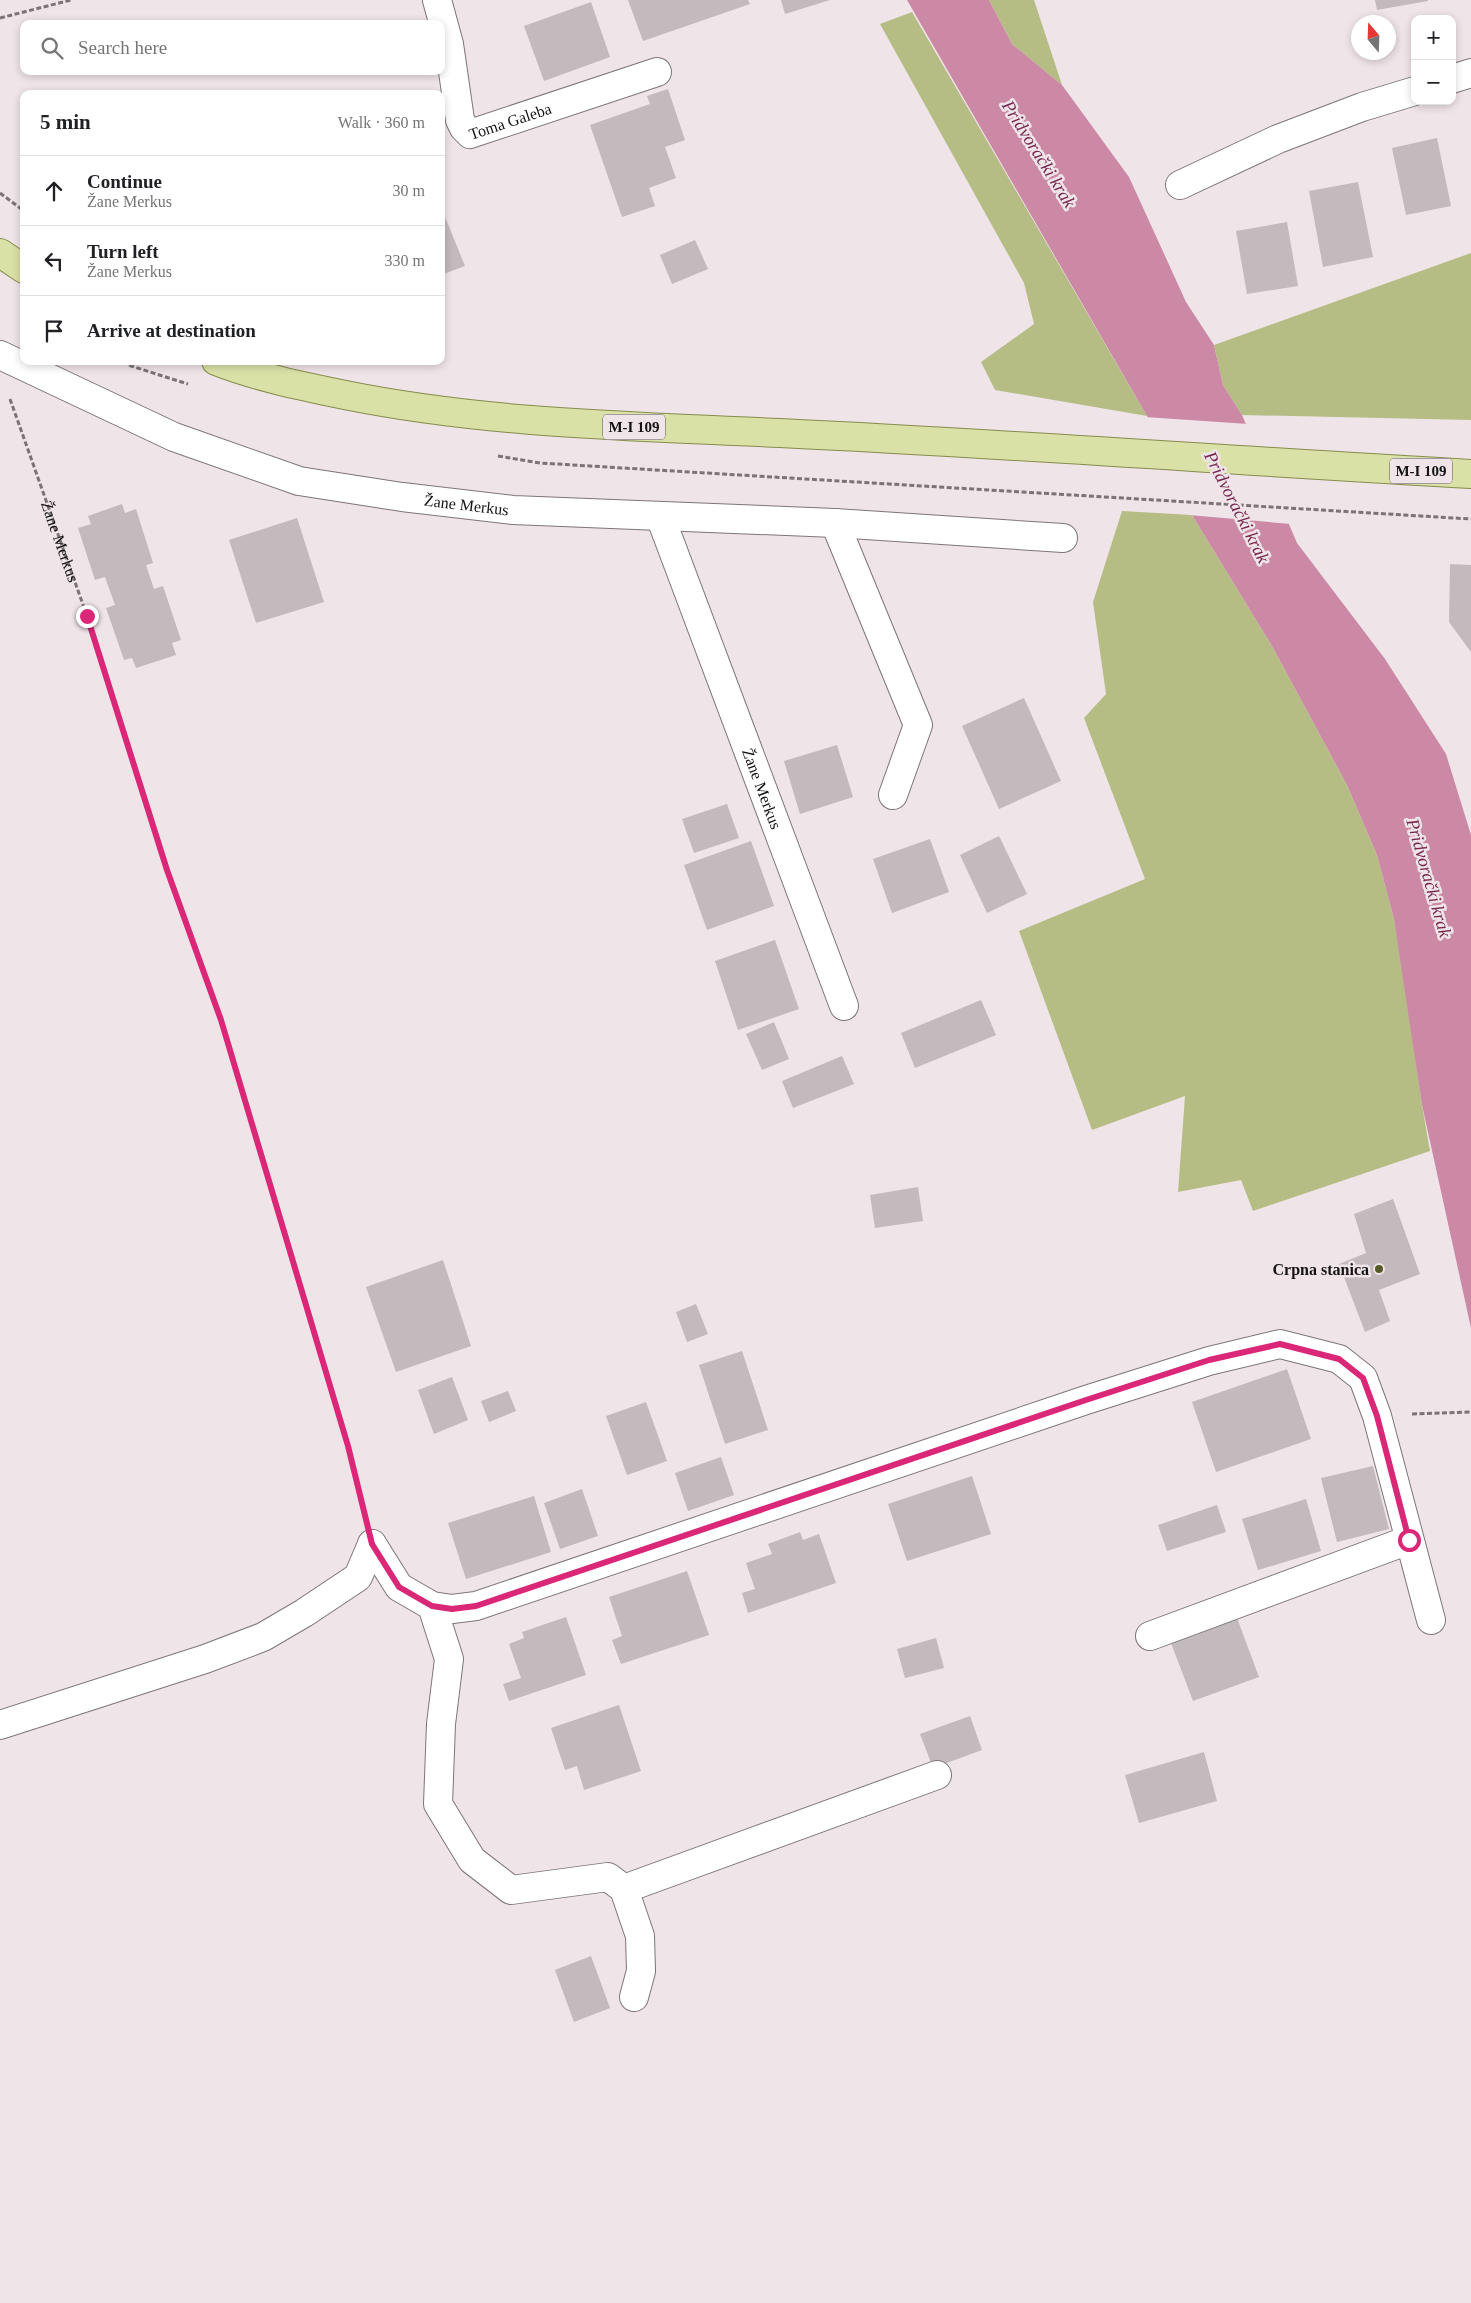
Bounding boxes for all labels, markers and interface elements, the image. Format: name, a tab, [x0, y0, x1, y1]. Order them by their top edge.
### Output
north arrow	[1351, 15, 1396, 60]
map controls	[1411, 15, 1456, 105]
button: +	[1411, 15, 1456, 60]
search box	[20, 20, 445, 75]
icon: search	[38, 34, 66, 62]
text: Search here	[78, 37, 167, 58]
button: −	[1411, 60, 1456, 105]
water label: Pridvorački krak	[998, 96, 1080, 212]
street label: Toma Galeba	[467, 100, 553, 143]
text: 5 min	[40, 110, 91, 134]
text: Walk · 360 m	[338, 114, 425, 131]
text: Continue	[87, 171, 162, 192]
icon: ahead	[40, 177, 68, 205]
text: 30 m	[393, 182, 425, 199]
text: Žane Merkus	[87, 193, 172, 210]
text: Turn left	[87, 241, 159, 262]
icon: left	[40, 247, 68, 275]
text: 330 m	[385, 252, 425, 269]
text: Žane Merkus	[87, 263, 172, 280]
icon: arrive	[40, 317, 68, 345]
text: Arrive at destination	[87, 320, 256, 341]
road number: M-I 109	[603, 414, 665, 440]
water label: Pridvorački krak	[1200, 447, 1274, 567]
road number: M-I 109	[1390, 458, 1452, 484]
street label: Žane Merkus	[423, 491, 510, 518]
street label: Žane Merkus	[38, 498, 82, 584]
route end	[76, 605, 99, 628]
street label: Žane Merkus	[739, 746, 785, 831]
water label: Pridvorački krak	[1402, 815, 1456, 941]
place label: Crpna stanica	[1273, 1261, 1369, 1279]
marker: Crpna stanica	[1373, 1263, 1385, 1275]
route start	[1398, 1529, 1421, 1552]

